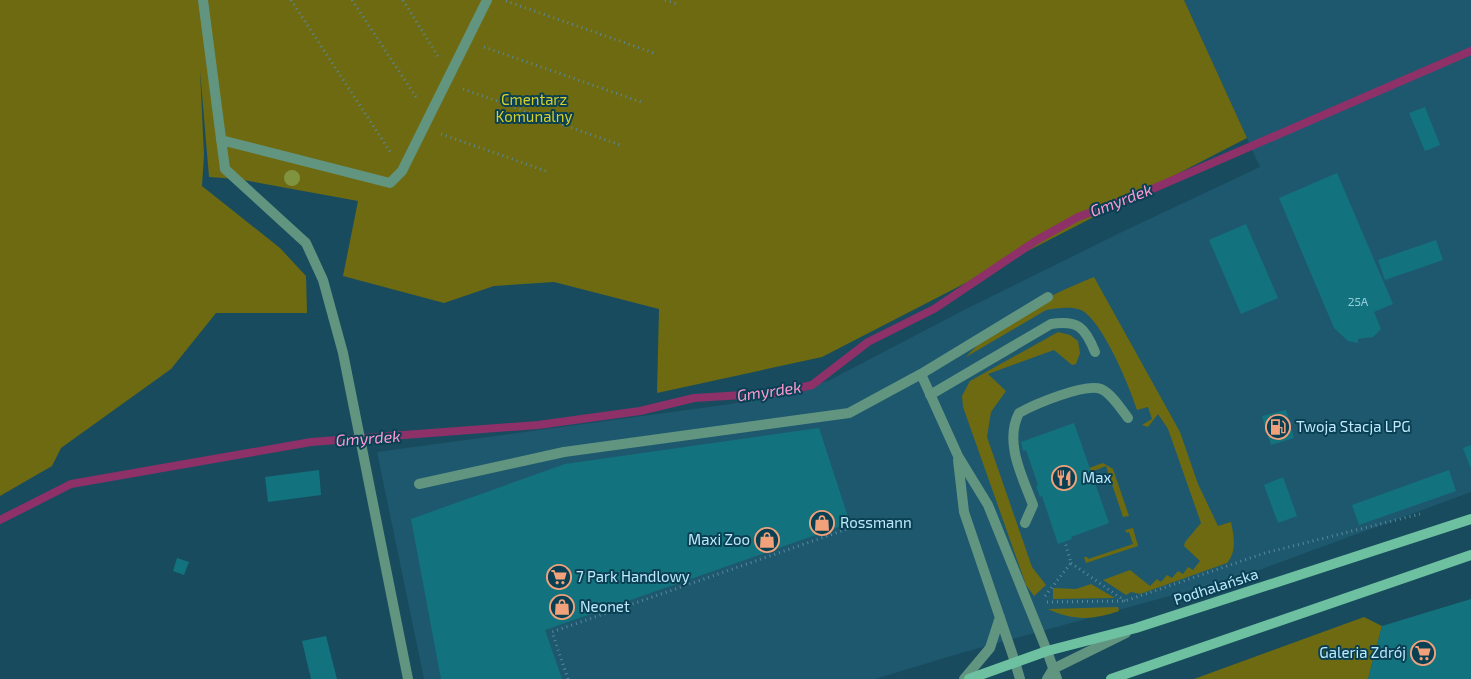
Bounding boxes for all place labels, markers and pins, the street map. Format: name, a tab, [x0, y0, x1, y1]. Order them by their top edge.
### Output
fuel station icon: Twoja Stacja LPG	[1265, 414, 1291, 440]
place label: Twoja Stacja LPG	[1296, 417, 1411, 436]
restaurant icon: Max	[1051, 465, 1077, 491]
place label: Max	[1082, 468, 1111, 486]
shop icon: Rossmann	[809, 510, 835, 536]
place label: Rossmann	[840, 513, 912, 531]
shop icon: Maxi Zoo	[754, 527, 780, 553]
place label: Maxi Zoo	[688, 530, 750, 548]
supermarket icon: 7 Park Handlowy	[546, 564, 572, 590]
place label: 7 Park Handlowy	[576, 567, 690, 585]
shop icon: Neonet	[549, 594, 575, 620]
place label: Neonet	[580, 597, 630, 615]
supermarket icon: Galeria Zdrój	[1410, 640, 1436, 666]
place label: Galeria Zdrój	[1319, 643, 1406, 662]

